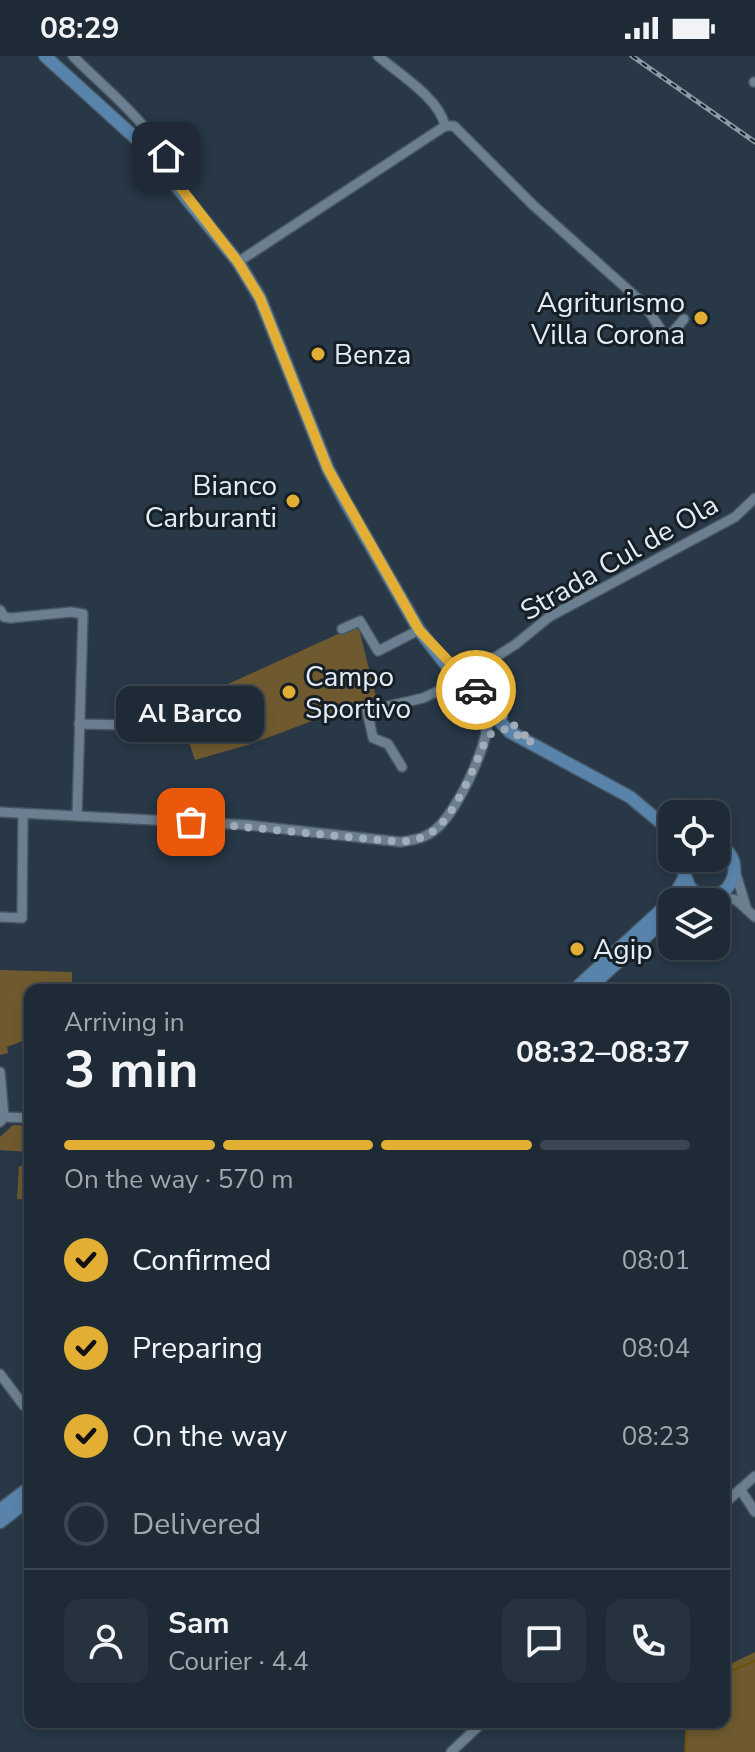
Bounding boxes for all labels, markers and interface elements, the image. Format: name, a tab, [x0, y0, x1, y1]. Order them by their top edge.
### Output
text: 08:29	[40, 8, 119, 49]
pin	[132, 122, 200, 190]
icon: home	[144, 134, 188, 178]
place label: Agriturismo Villa Corona	[530, 284, 685, 354]
marker: Agriturismo Villa Corona	[692, 309, 710, 327]
place label: Benza	[334, 336, 411, 374]
marker: Benza	[309, 345, 327, 363]
place label: Bianco Carburanti	[145, 467, 277, 537]
street label: Strada Cul de Ola	[514, 486, 725, 630]
marker: Bianco Carburanti	[284, 492, 302, 510]
courier	[436, 650, 516, 730]
place label: Campo Sportivo	[305, 658, 411, 728]
icon: car	[454, 668, 498, 712]
marker: Campo Sportivo	[280, 683, 298, 701]
callout: Al Barco	[117, 686, 265, 742]
text: Al Barco	[138, 696, 242, 731]
pin	[157, 788, 225, 856]
icon: bag	[169, 800, 213, 844]
map controls	[658, 800, 730, 960]
button: locate	[658, 800, 730, 872]
button: layers	[658, 888, 730, 960]
place label: Agip	[593, 931, 653, 969]
marker: Agip	[568, 940, 586, 958]
text: Arriving in	[64, 1005, 185, 1040]
text: 08:32–08:37	[516, 1032, 690, 1073]
text: 3 min	[64, 1034, 199, 1105]
text: On the way · 570 m	[64, 1162, 293, 1197]
icon: check	[64, 1238, 108, 1282]
text: Confirmed	[132, 1240, 272, 1281]
text: 08:01	[622, 1243, 690, 1278]
icon: check	[64, 1326, 108, 1370]
text: Preparing	[132, 1328, 263, 1369]
text: 08:04	[622, 1331, 690, 1366]
icon: check	[64, 1414, 108, 1458]
text: On the way	[132, 1416, 287, 1457]
text: 08:23	[622, 1419, 690, 1454]
text: Delivered	[132, 1504, 261, 1545]
button: person	[64, 1599, 148, 1683]
button: chat	[502, 1599, 586, 1683]
button: phone	[606, 1599, 690, 1683]
text: Sam	[168, 1603, 230, 1644]
text: Courier · 4.4	[168, 1644, 309, 1679]

